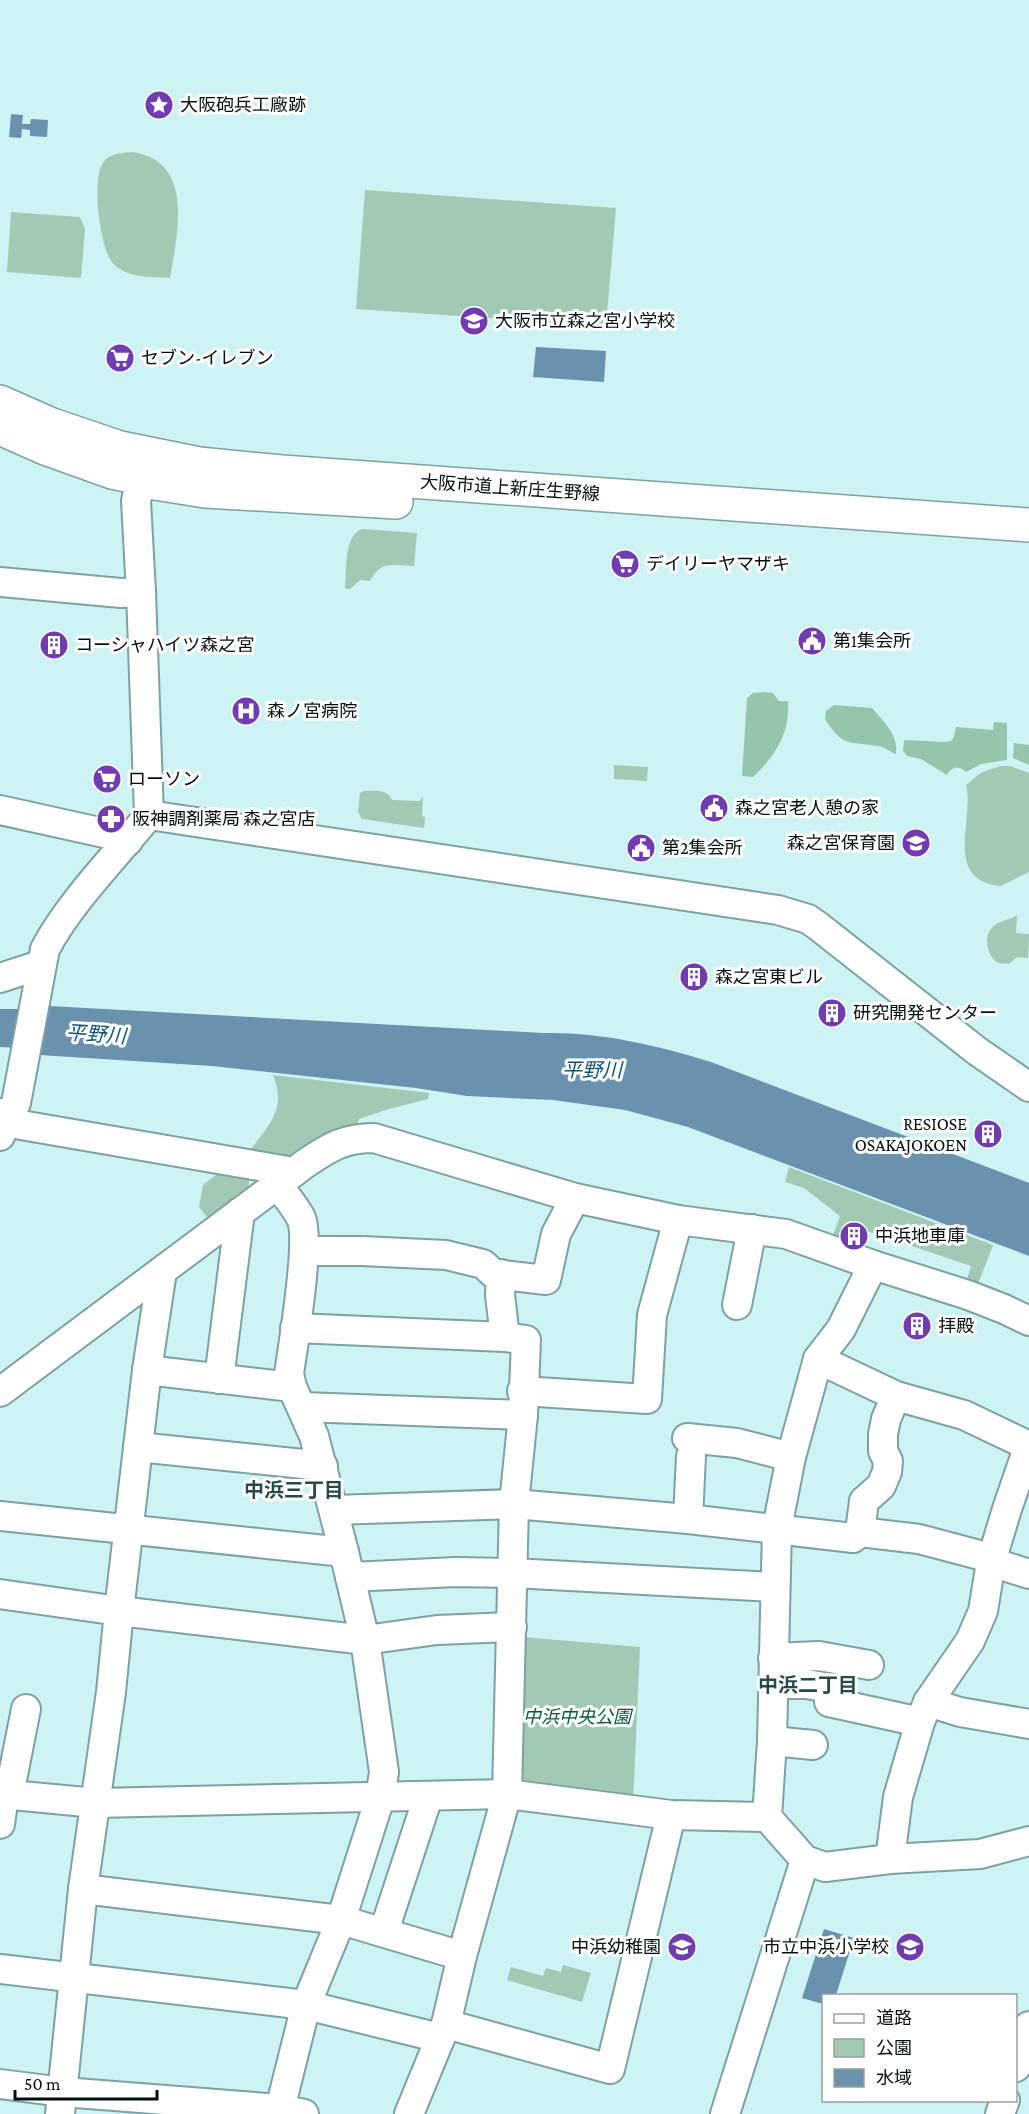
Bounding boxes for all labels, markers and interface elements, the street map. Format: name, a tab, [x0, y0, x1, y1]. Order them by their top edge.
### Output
place icon: 大阪砲兵工廠跡	[143, 89, 175, 121]
place label: 大阪砲兵工廠跡	[180, 95, 306, 115]
school or university icon: 大阪市立森之宮小学校	[458, 305, 490, 337]
place label: 大阪市立森之宮小学校	[495, 311, 675, 331]
supermarket icon: セブン-イレブン	[104, 342, 136, 374]
place label: セブン-イレブン	[141, 348, 274, 368]
street label: 大阪市道上新庄生野線	[420, 472, 600, 504]
supermarket icon: デイリーヤマザキ	[609, 548, 641, 580]
place label: デイリーヤマザキ	[646, 554, 790, 574]
public building icon: 第1集会所	[796, 625, 828, 657]
building icon: コーシャハイツ森之宮	[38, 629, 70, 661]
place label: 第1集会所	[833, 631, 911, 651]
place label: コーシャハイツ森之宮	[75, 635, 254, 655]
hospital icon: 森ノ宮病院	[230, 695, 262, 727]
place label: 森ノ宮病院	[267, 701, 357, 721]
supermarket icon: ローソン	[91, 763, 123, 795]
place label: ローソン	[128, 769, 200, 789]
public building icon: 森之宮老人憩の家	[698, 792, 730, 824]
place label: 森之宮老人憩の家	[735, 798, 879, 818]
pharmacy icon: 阪神調剤薬局 森之宮店	[95, 803, 127, 835]
place label: 阪神調剤薬局 森之宮店	[132, 809, 315, 829]
school or university icon: 森之宮保育園	[900, 827, 932, 859]
public building icon: 第2集会所	[625, 832, 657, 864]
place label: 森之宮保育園	[787, 833, 895, 853]
place label: 第2集会所	[662, 838, 743, 858]
building icon: 森之宮東ビル	[678, 961, 710, 993]
place label: 森之宮東ビル	[715, 967, 823, 987]
building icon: 研究開発センター	[816, 997, 848, 1029]
place label: 研究開発センター	[853, 1003, 997, 1023]
water label: 平野川	[65, 1021, 129, 1047]
water label: 平野川	[562, 1059, 624, 1081]
place label: RESIOSE OSAKAJOKOEN	[855, 1114, 967, 1155]
building icon: RESIOSE OSAKAJOKOEN	[972, 1118, 1004, 1150]
building icon: 中浜地車庫	[838, 1220, 870, 1252]
place label: 中浜地車庫	[875, 1226, 965, 1246]
building icon: 拝殿	[901, 1310, 933, 1342]
place label: 拝殿	[938, 1316, 974, 1336]
district label: 中浜三丁目	[244, 1479, 344, 1501]
district label: 中浜二丁目	[758, 1674, 858, 1696]
park label: 中浜中央公園	[523, 1707, 634, 1727]
school or university icon: 中浜幼稚園	[666, 1931, 698, 1963]
school or university icon: 市立中浜小学校	[894, 1931, 926, 1963]
place label: 中浜幼稚園	[571, 1937, 661, 1957]
place label: 市立中浜小学校	[763, 1937, 889, 1957]
legend	[822, 1994, 1017, 2102]
text: 道路	[876, 2008, 912, 2028]
text: 公園	[876, 2038, 912, 2058]
scale bar	[15, 2063, 158, 2101]
text: 水域	[876, 2068, 912, 2088]
text: 50 m	[24, 2074, 61, 2094]

